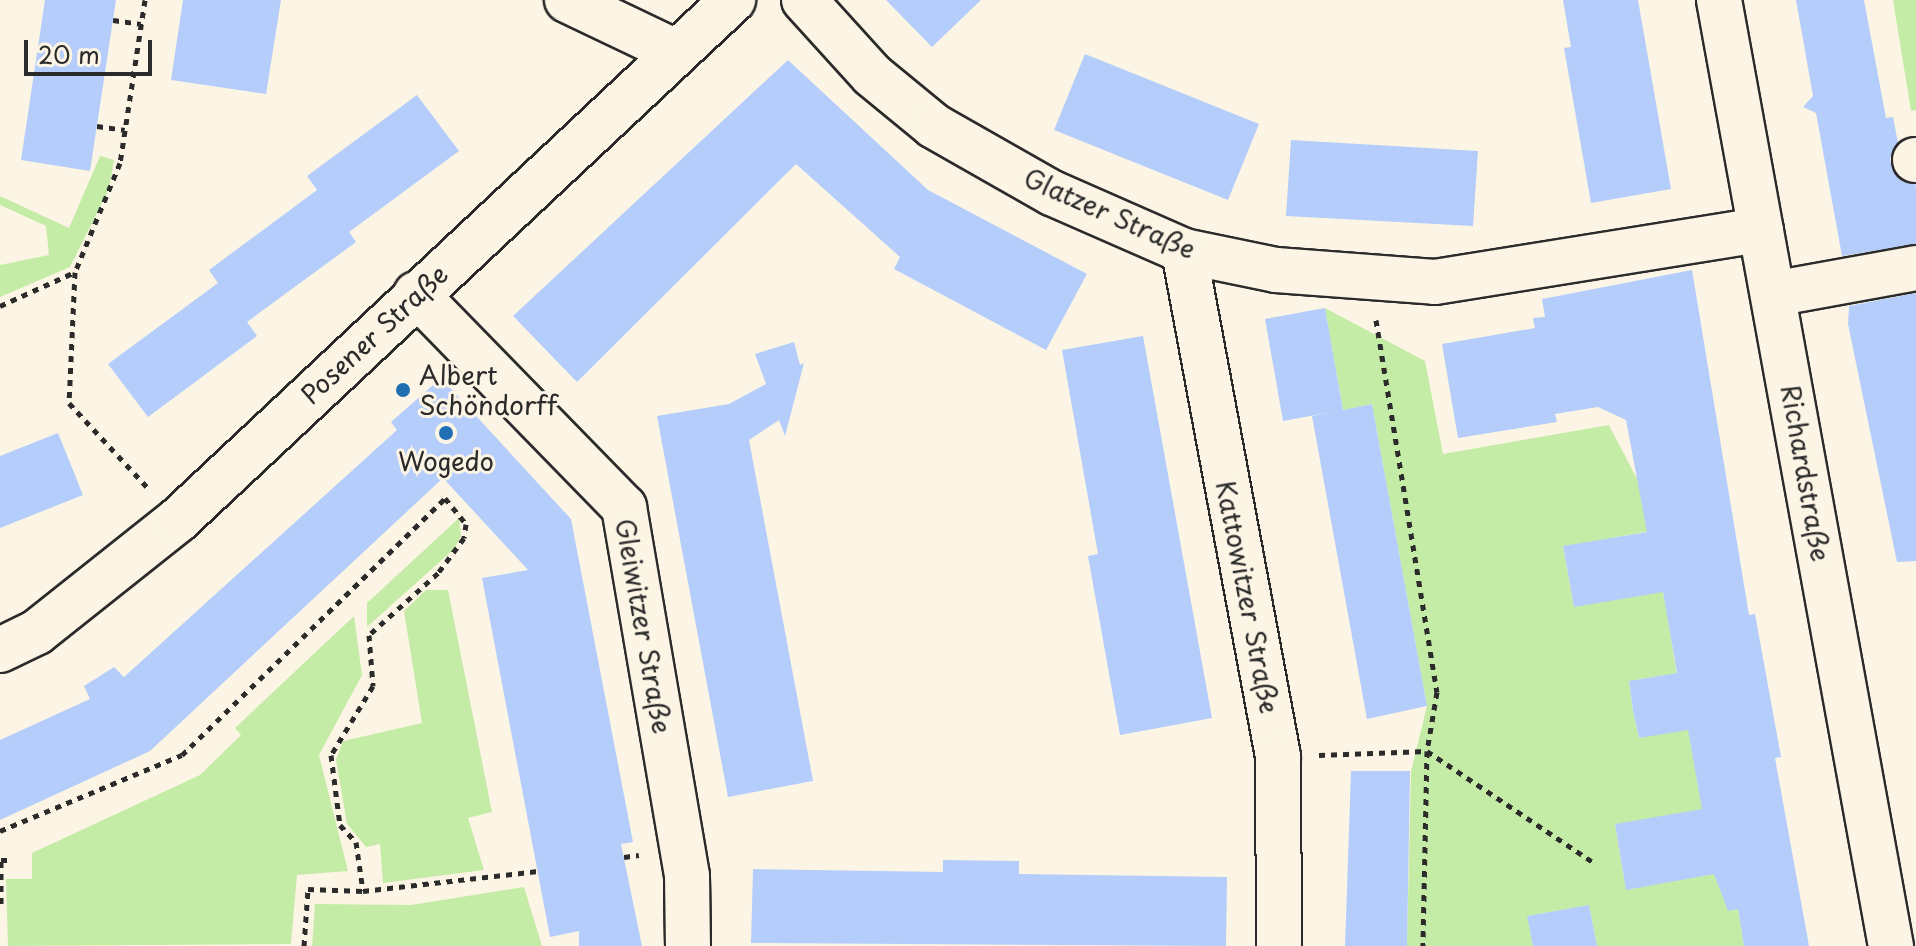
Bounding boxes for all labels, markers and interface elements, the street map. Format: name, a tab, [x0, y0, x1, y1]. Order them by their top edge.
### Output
scale bar	[28, 24, 156, 74]
text: 20 m	[38, 36, 100, 72]
street label: Glatzer Straße	[1019, 161, 1201, 265]
street label: Posener Straße	[294, 257, 454, 411]
place label: Albert Schöndorff	[419, 359, 557, 420]
marker: Albert Schöndorff	[394, 381, 412, 399]
street label: Richardstraße	[1775, 382, 1837, 564]
marker: Wogedo	[437, 424, 455, 442]
place label: Wogedo	[398, 445, 494, 477]
street label: Kattowitzer Straße	[1210, 477, 1286, 717]
street label: Gleiwitzer Straße	[610, 516, 678, 736]

